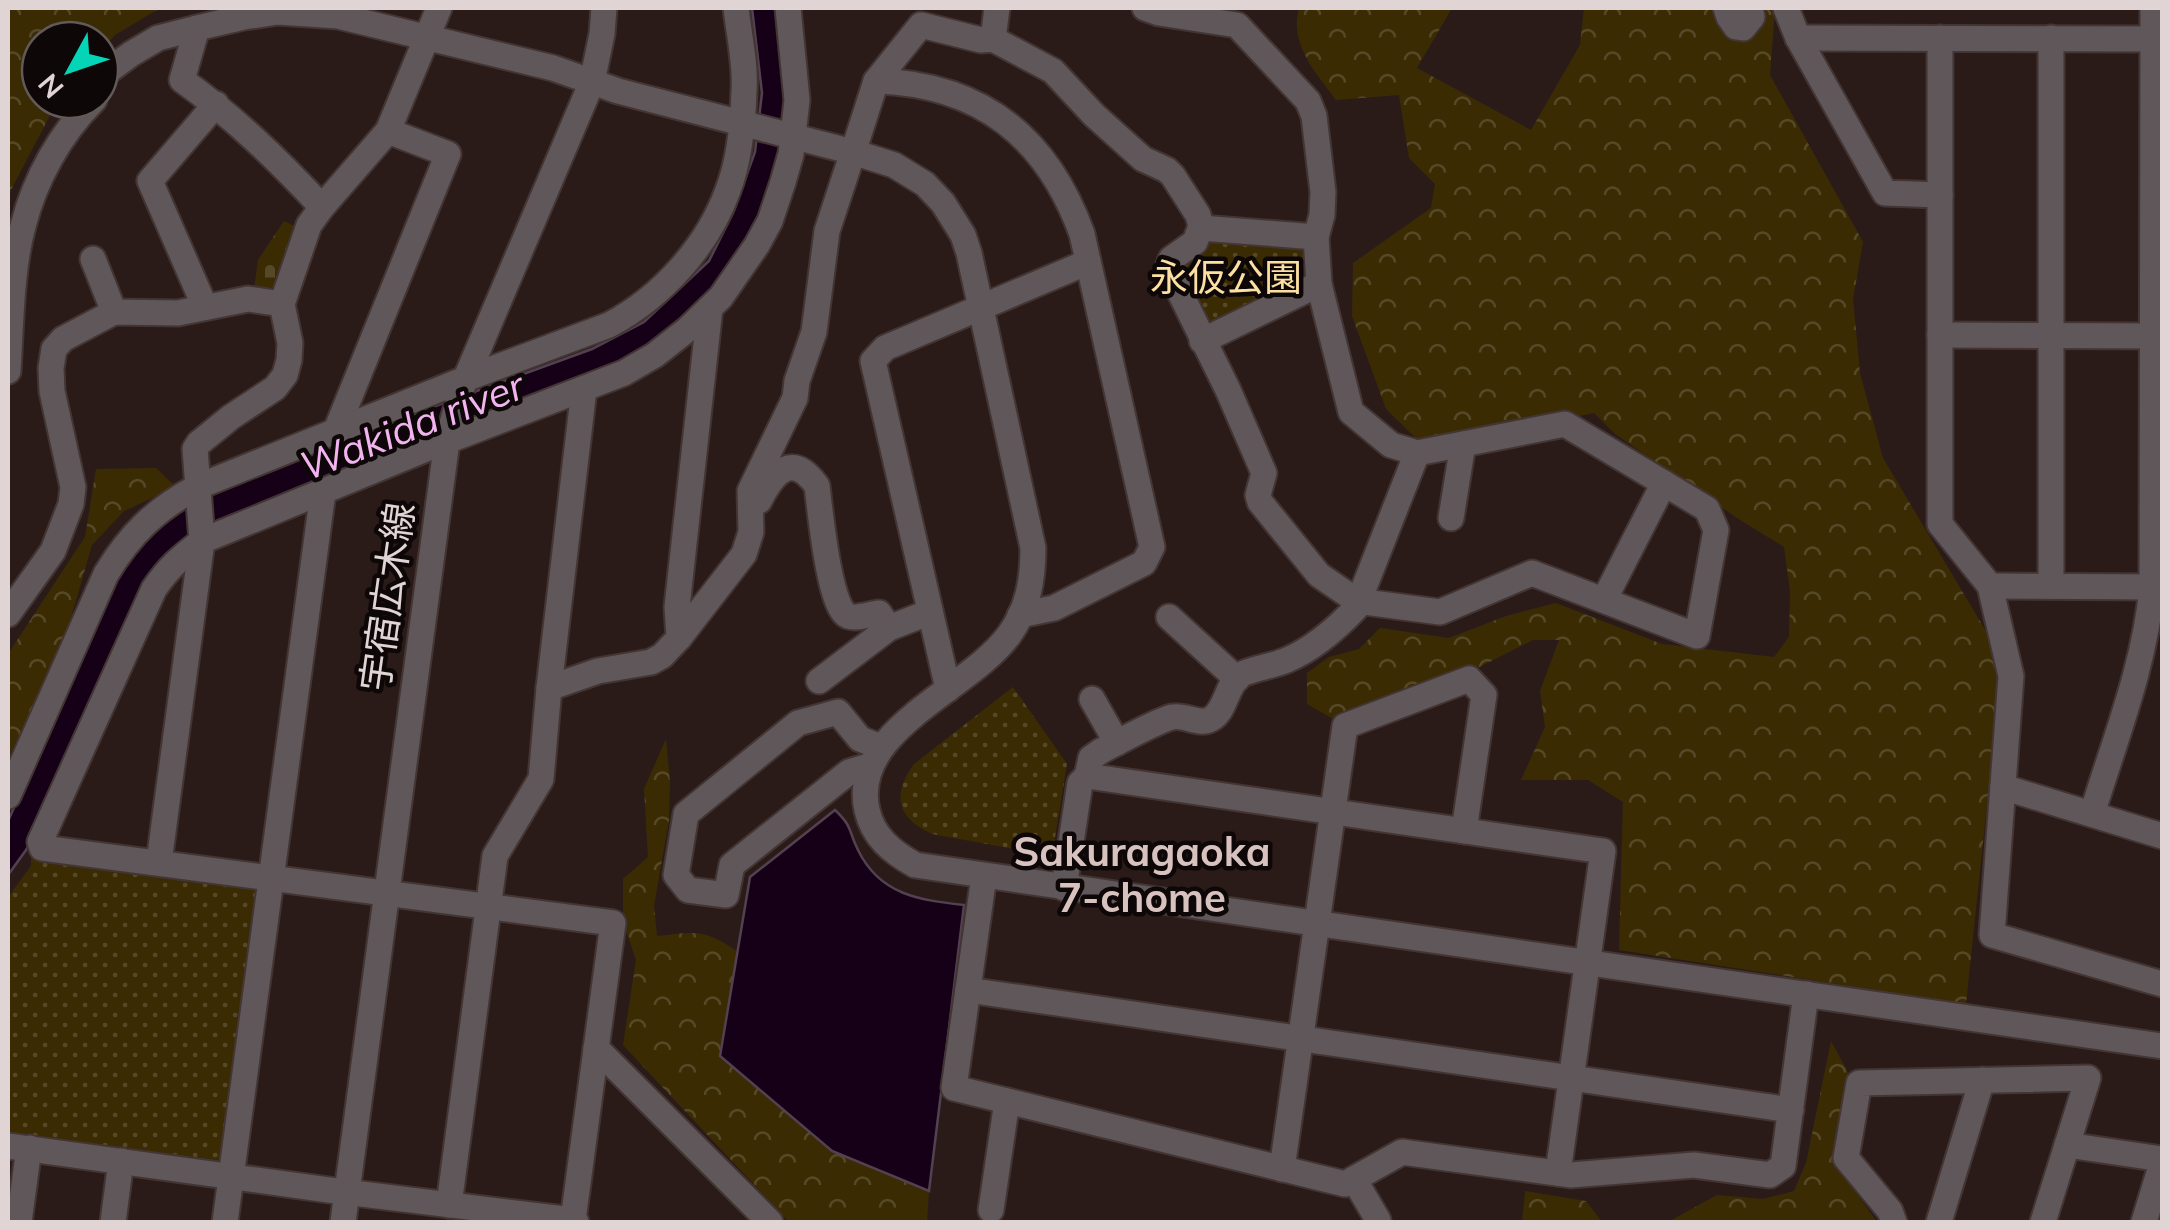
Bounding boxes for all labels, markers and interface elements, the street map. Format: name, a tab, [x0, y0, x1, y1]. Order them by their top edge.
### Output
north arrow	[20, 20, 120, 120]
text: N	[30, 67, 71, 106]
park label: 永仮公園	[1150, 253, 1302, 301]
water label: Wakida river	[293, 359, 532, 491]
street label: 宇宿広木線	[350, 499, 424, 694]
district label: Sakuragaoka 7-chome	[1014, 826, 1270, 922]

